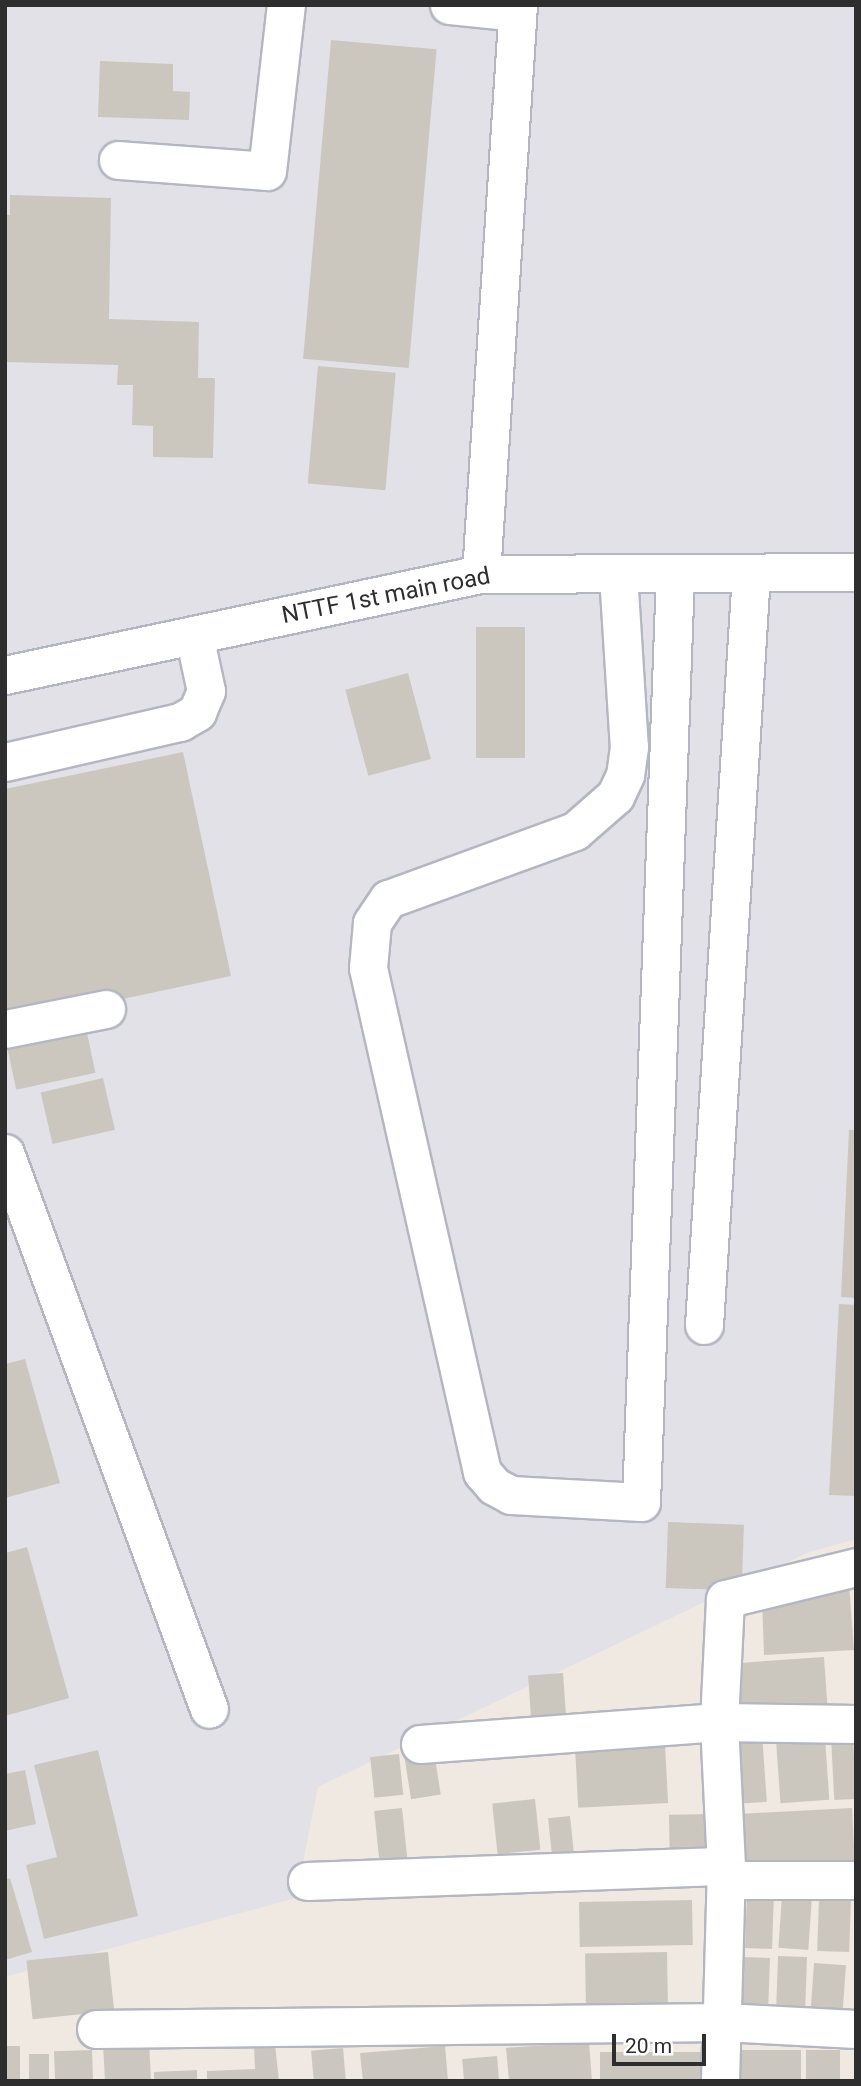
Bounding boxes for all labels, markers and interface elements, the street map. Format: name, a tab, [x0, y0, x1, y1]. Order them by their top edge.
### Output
street label: NTTF 1st main road	[279, 562, 493, 630]
scale bar	[616, 2020, 710, 2064]
text: 20 m	[625, 2034, 672, 2058]

